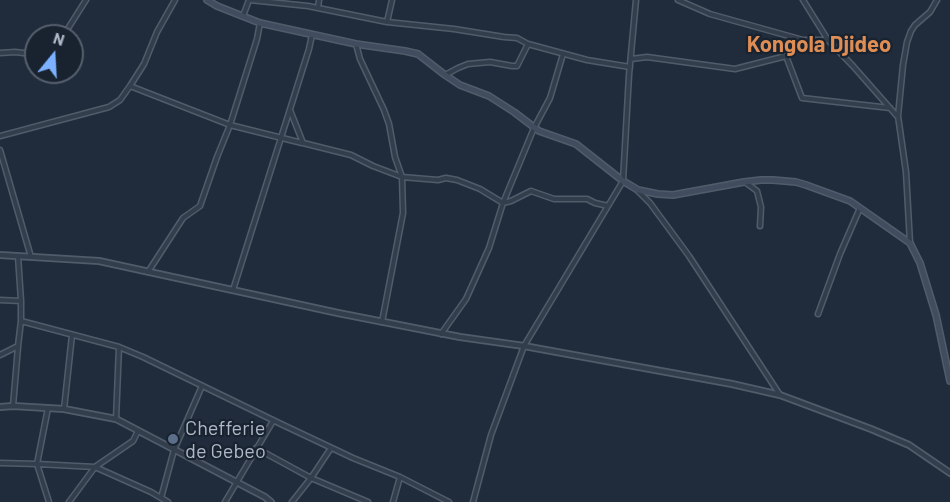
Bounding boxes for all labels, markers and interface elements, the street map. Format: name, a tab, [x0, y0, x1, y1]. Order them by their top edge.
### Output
north arrow	[24, 24, 84, 84]
text: N	[51, 28, 67, 49]
district label: Kongola Djideo	[747, 32, 891, 58]
place label: Chefferie de Gebeo	[185, 416, 266, 463]
marker: Chefferie de Gebeo	[166, 432, 180, 446]

